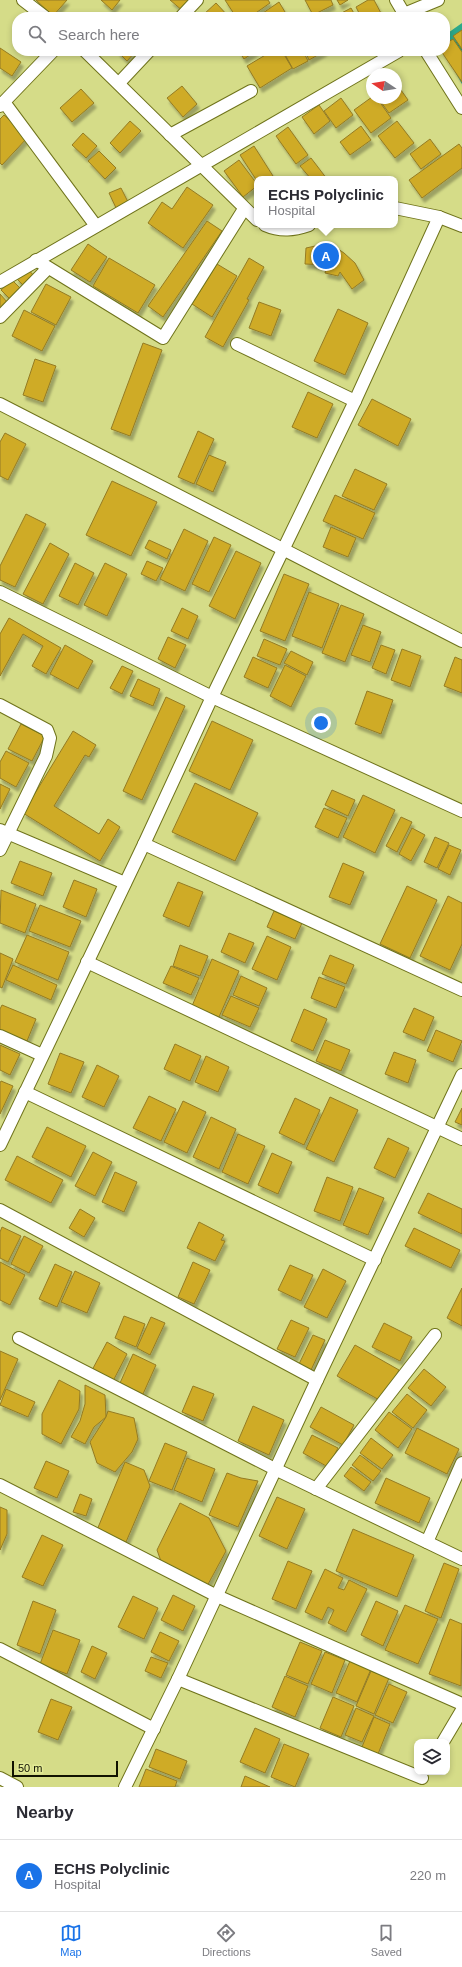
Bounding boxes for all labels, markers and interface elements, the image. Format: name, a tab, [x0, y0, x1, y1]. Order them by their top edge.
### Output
search box	[12, 12, 450, 56]
icon: search	[26, 23, 48, 45]
text: Search here	[58, 26, 140, 43]
north arrow	[366, 68, 402, 104]
popup	[254, 176, 398, 228]
text: ECHS Polyclinic	[268, 186, 384, 203]
text: Hospital	[268, 203, 315, 218]
pin: A	[313, 241, 339, 271]
your location	[311, 713, 331, 733]
map controls	[414, 1739, 450, 1775]
button: layers	[414, 1739, 450, 1775]
scale bar	[12, 1759, 118, 1778]
text: 50 m	[18, 1762, 42, 1774]
text: Nearby	[16, 1803, 74, 1822]
text: ECHS Polyclinic	[54, 1860, 170, 1877]
text: A	[24, 1868, 34, 1883]
text: 220 m	[410, 1868, 446, 1883]
text: Hospital	[54, 1877, 101, 1892]
tab: Map	[60, 1922, 82, 1958]
tab: Directions	[202, 1922, 251, 1958]
tab: Saved	[371, 1922, 402, 1958]

